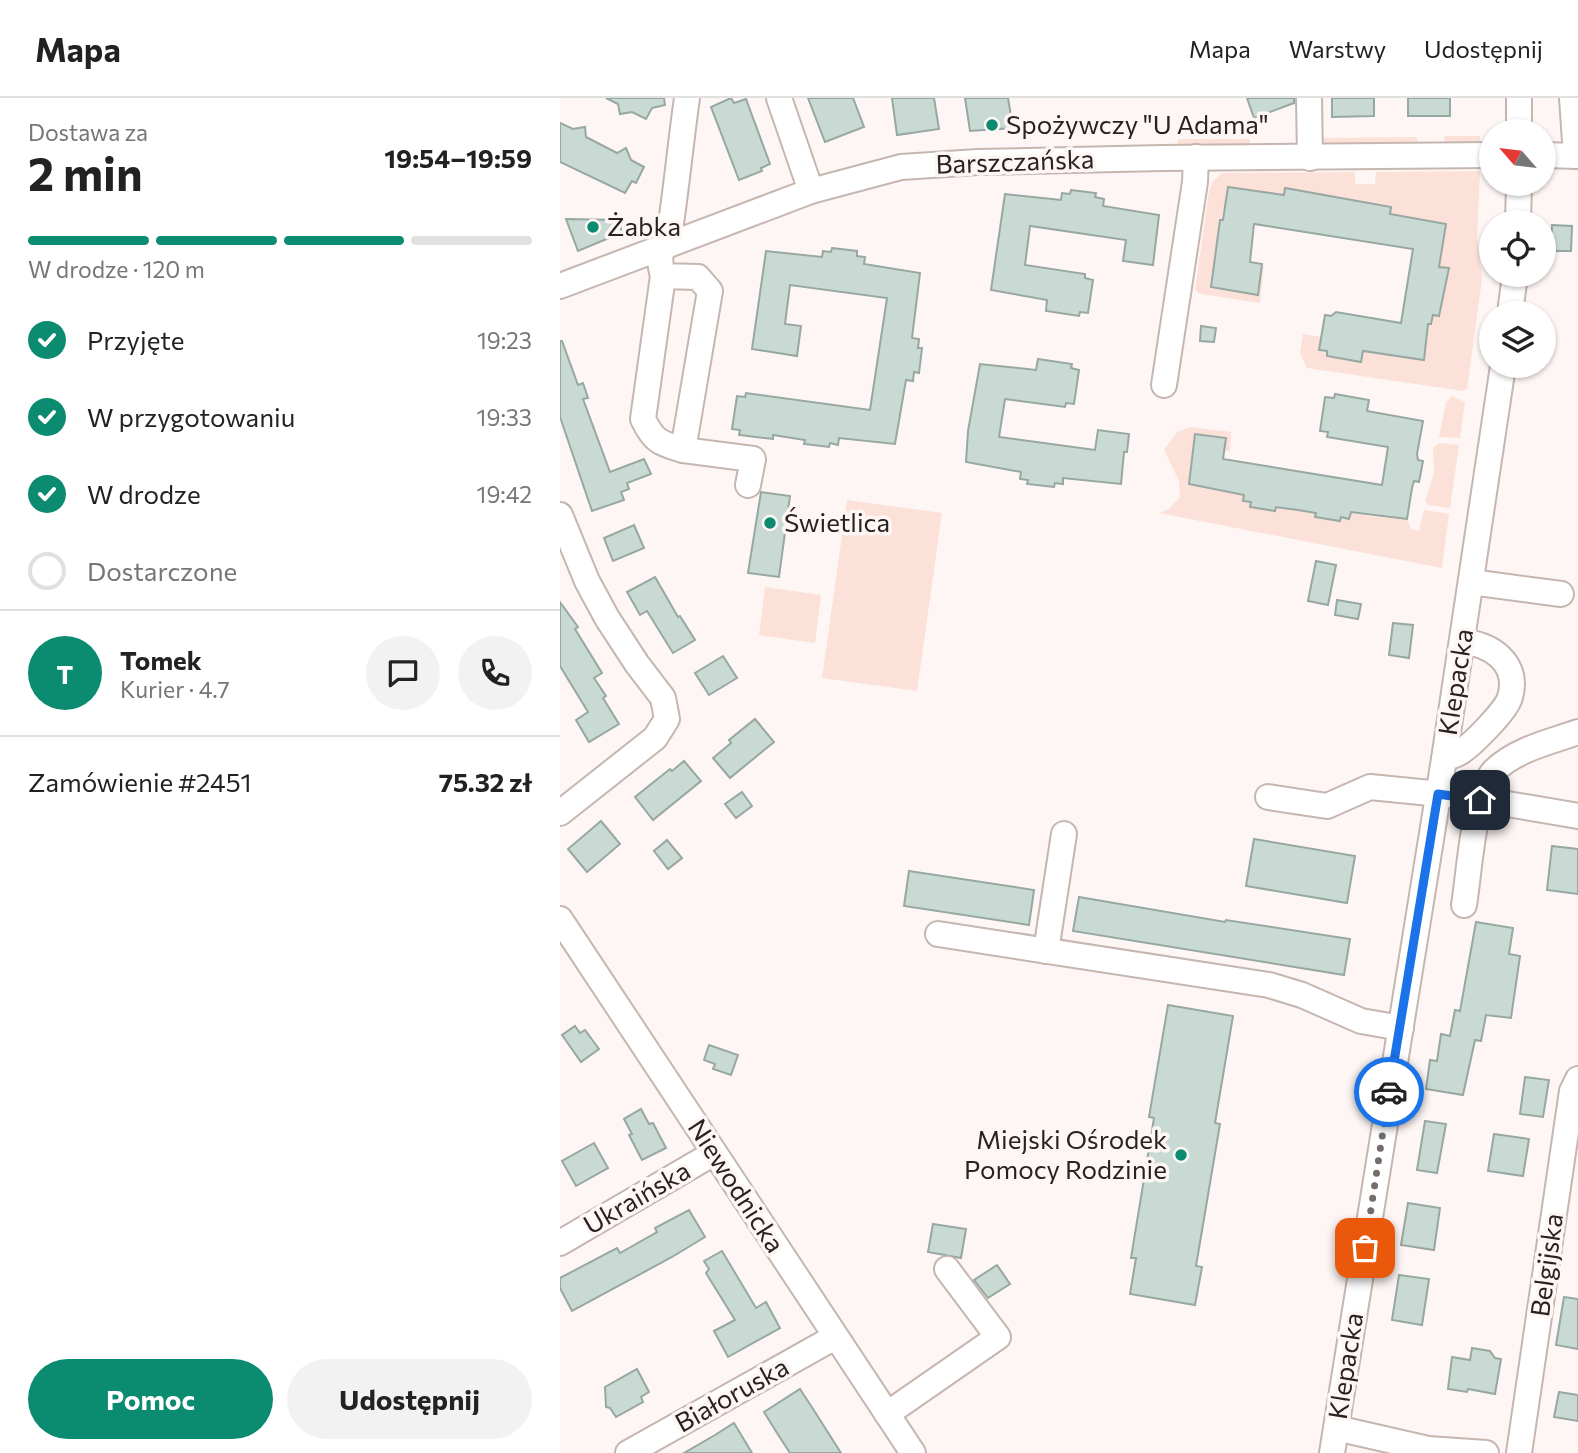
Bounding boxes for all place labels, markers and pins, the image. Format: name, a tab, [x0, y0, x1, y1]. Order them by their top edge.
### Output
place label: Spożywczy "U Adama"	[1006, 108, 1269, 139]
marker: Spożywczy "U Adama"	[984, 117, 1000, 133]
place label: Żabka	[607, 210, 681, 241]
marker: Żabka	[585, 219, 601, 235]
place label: Świetlica	[784, 506, 890, 537]
marker: Świetlica	[762, 515, 778, 531]
pin	[1450, 770, 1510, 830]
place label: Miejski Ośrodek Pomocy Rodzinie	[964, 1123, 1167, 1184]
marker: Miejski Ośrodek Pomocy Rodzinie	[1173, 1147, 1189, 1163]
pin	[1335, 1218, 1395, 1278]

